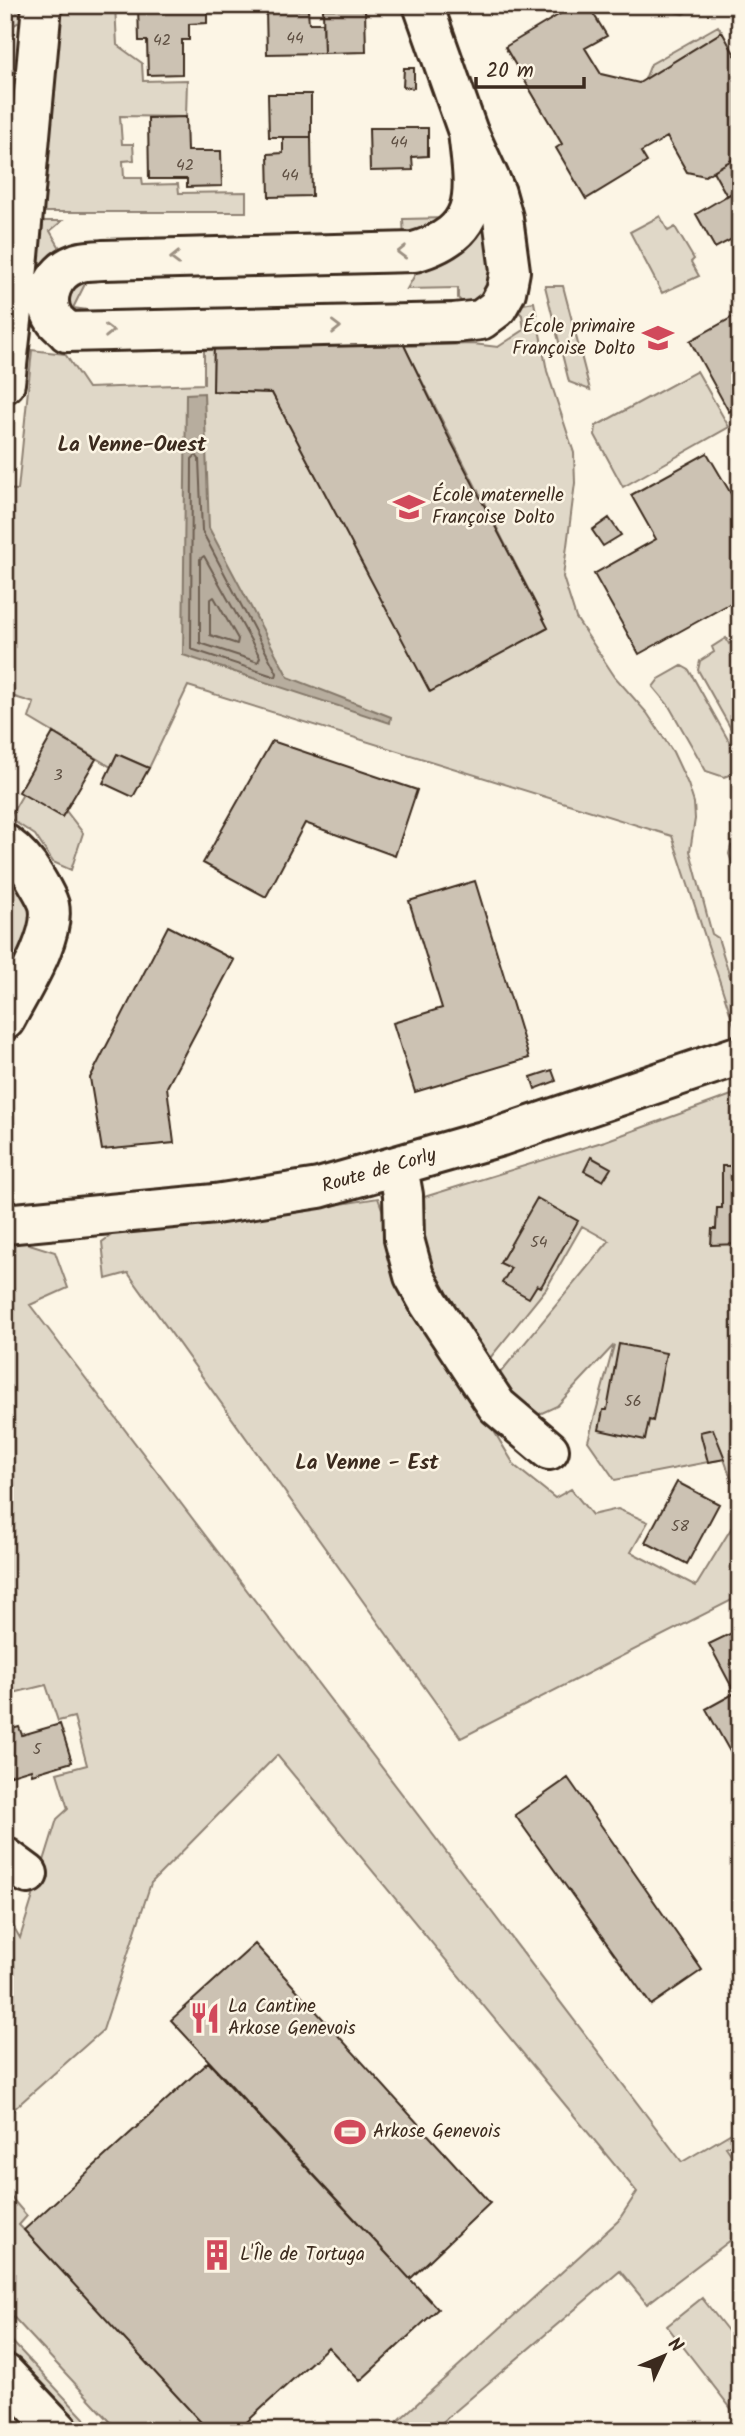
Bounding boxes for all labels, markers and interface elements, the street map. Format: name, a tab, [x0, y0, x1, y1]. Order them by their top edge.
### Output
house number: 44	[286, 26, 304, 51]
house number: 42	[153, 28, 171, 53]
scale bar	[476, 46, 584, 90]
text: 20 m	[486, 55, 534, 88]
house number: 44	[390, 130, 408, 155]
house number: 42	[176, 153, 194, 178]
house number: 44	[281, 163, 299, 188]
one-way arrow	[396, 245, 407, 260]
one-way arrow	[169, 250, 180, 266]
place label: École primaire Françoise Dolto	[512, 312, 635, 364]
one-way arrow	[331, 319, 342, 334]
school or university icon: École primaire Françoise Dolto	[641, 321, 675, 355]
one-way arrow	[104, 323, 114, 339]
district label: La Venne-Ouest	[57, 429, 207, 462]
place label: École maternelle Françoise Dolto	[432, 481, 564, 533]
school or university icon: École maternelle Françoise Dolto	[392, 490, 426, 524]
house number: 3	[53, 763, 63, 788]
street label: Route de Corly	[318, 1140, 441, 1202]
house number: 54	[530, 1230, 548, 1255]
house number: 56	[624, 1389, 642, 1414]
district label: La Venne - Est	[295, 1447, 439, 1480]
house number: 58	[671, 1514, 689, 1539]
house number: 5	[33, 1737, 43, 1762]
place label: La Cantine Arkose Genevois	[228, 1992, 356, 2044]
restaurant icon: La Cantine Arkose Genevois	[188, 2001, 222, 2035]
sports icon: Arkose Genevois	[333, 2115, 367, 2149]
place label: Arkose Genevois	[373, 2117, 501, 2147]
building icon: L'Île de Tortuga	[200, 2238, 234, 2272]
place label: L'Île de Tortuga	[240, 2240, 365, 2270]
north arrow	[630, 2320, 700, 2390]
text: N	[660, 2331, 690, 2360]

